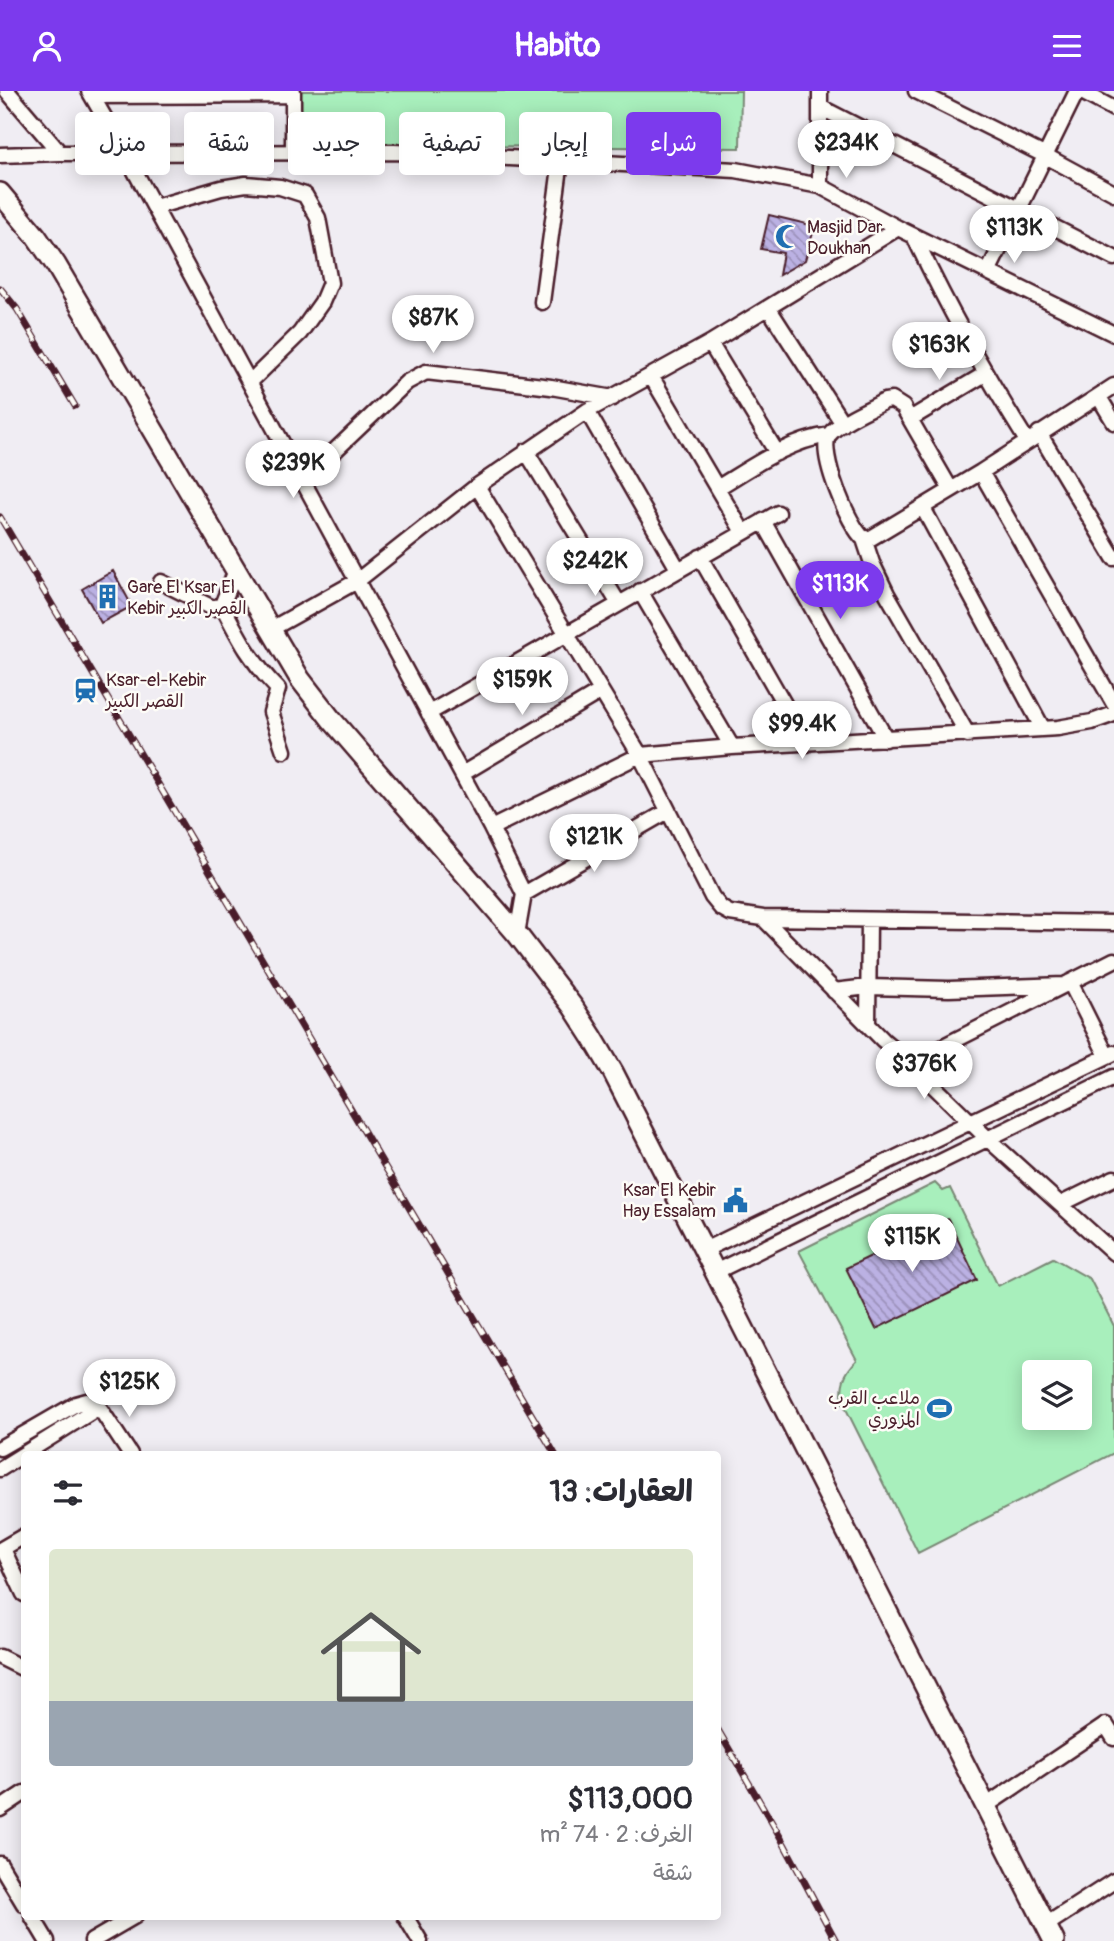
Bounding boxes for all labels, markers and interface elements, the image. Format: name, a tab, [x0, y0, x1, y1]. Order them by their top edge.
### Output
text: Habito	[514, 26, 600, 66]
icon: person	[28, 27, 66, 65]
icon: menu	[1048, 27, 1086, 65]
chip: منزل	[75, 112, 170, 175]
chip: شقة	[184, 112, 274, 175]
chip: جديد	[288, 112, 385, 175]
chip: تصفية	[399, 112, 505, 175]
chip: إيجار	[519, 112, 612, 175]
chip: شراء	[626, 112, 721, 175]
pin: $234K	[797, 120, 895, 180]
text: $234K	[814, 128, 878, 157]
pin: $113K	[965, 205, 1063, 265]
text: $113K	[985, 213, 1043, 242]
place label: Masjid Dar Doukhan	[807, 216, 883, 260]
mosque icon: Masjid Dar Doukhan	[773, 223, 801, 251]
pin: $87K	[392, 295, 474, 355]
text: $87K	[408, 303, 458, 332]
pin: $163K	[890, 323, 988, 382]
text: $163K	[908, 330, 970, 359]
pin: $239K	[244, 441, 342, 500]
text: $239K	[261, 448, 325, 477]
pin: $242K	[546, 539, 644, 598]
text: $242K	[562, 546, 628, 575]
pin: $113K	[791, 561, 889, 621]
text: $113K	[811, 569, 869, 598]
place label: Gare El Ksar El Kebir القصر الكبير	[127, 576, 247, 620]
building icon: Gare El Ksar El Kebir القصر الكبير	[93, 583, 121, 611]
pin: $159K	[473, 657, 571, 717]
text: $159K	[492, 665, 552, 694]
place label: Ksar-el-Kebir القصر الكبير	[104, 669, 207, 713]
station icon: Ksar-el-Kebir القصر الكبير	[72, 676, 100, 704]
pin: $99.4K	[745, 701, 859, 761]
text: $99.4K	[768, 709, 836, 738]
pin: $121K	[545, 815, 643, 874]
text: $121K	[565, 822, 623, 851]
pin: $376K	[875, 1041, 973, 1101]
text: $376K	[892, 1049, 956, 1078]
place label: Ksar El Kebir Hay Essalam	[622, 1179, 717, 1223]
public building icon: Ksar El Kebir Hay Essalam	[722, 1186, 750, 1214]
pin: $115K	[863, 1215, 961, 1274]
text: $115K	[884, 1222, 940, 1251]
pin: $125K	[80, 1359, 178, 1419]
map controls	[1022, 1360, 1092, 1430]
button: layers	[1022, 1360, 1092, 1430]
text: $125K	[99, 1367, 159, 1396]
place label: ملاعب القرب المزوري	[828, 1387, 920, 1432]
sports icon: ملاعب القرب المزوري	[926, 1394, 954, 1422]
text: العقارات: 13	[549, 1473, 693, 1510]
icon: filters	[49, 1474, 87, 1512]
icon: home	[308, 1594, 434, 1720]
text: $113,000	[567, 1780, 693, 1817]
text: الغرف: 2 · 74 m²	[540, 1820, 693, 1849]
text: شقة	[653, 1858, 693, 1887]

